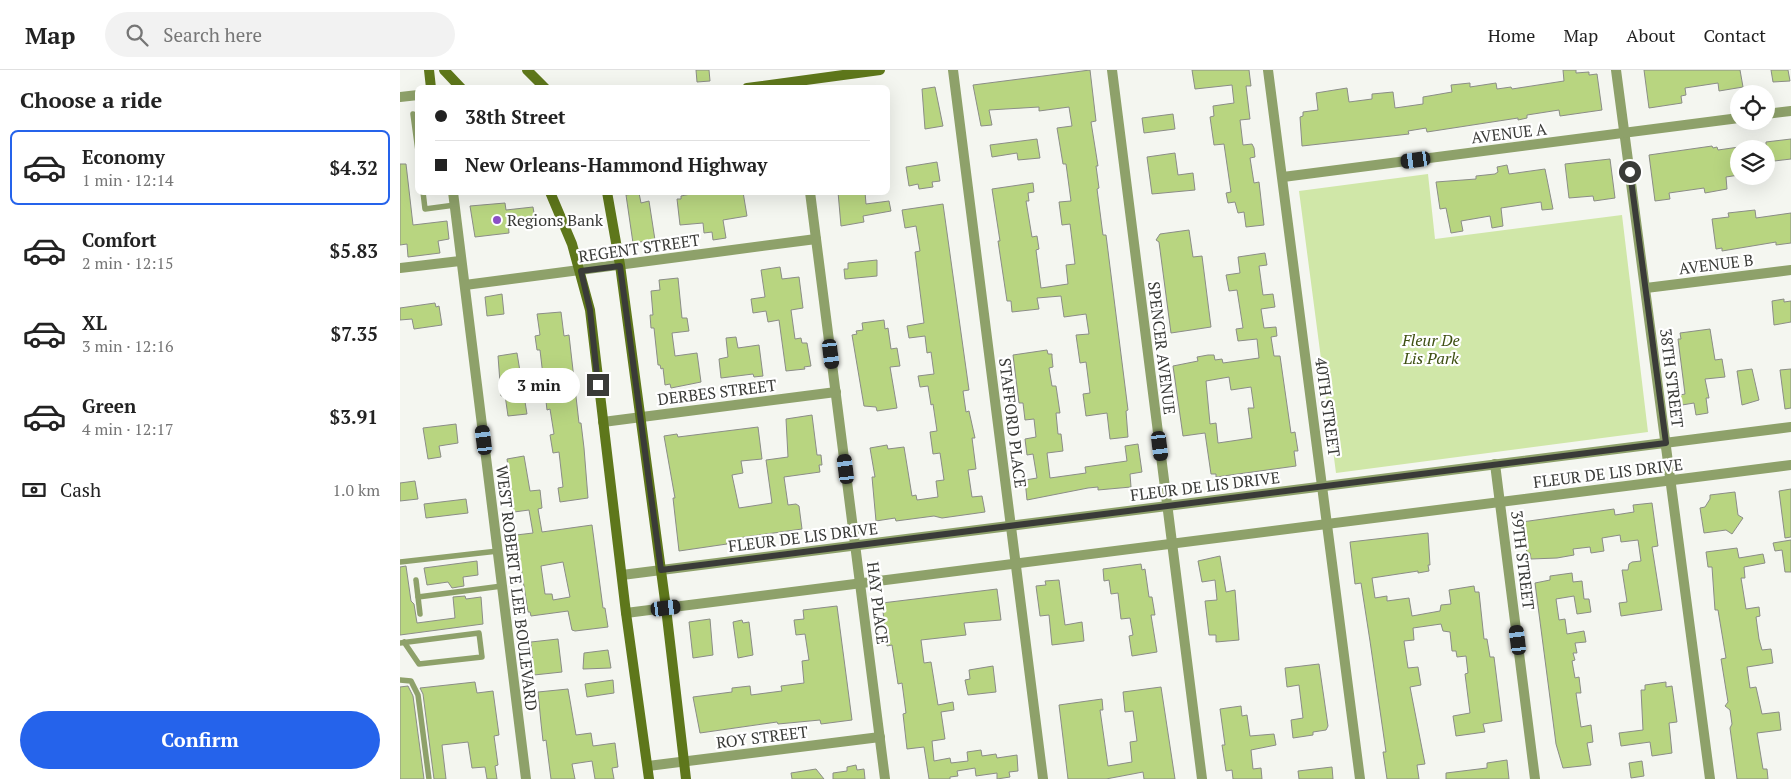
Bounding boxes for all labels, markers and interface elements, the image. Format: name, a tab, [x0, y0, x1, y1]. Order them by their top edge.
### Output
search box	[105, 12, 455, 57]
text: Map	[25, 19, 75, 51]
icon: search	[123, 21, 151, 49]
text: Search here	[163, 22, 262, 47]
text: Home	[1488, 23, 1535, 47]
text: Map	[1563, 23, 1598, 47]
text: About	[1626, 23, 1675, 47]
text: Contact	[1703, 23, 1766, 47]
text: Choose a ride	[20, 85, 162, 114]
map controls	[1730, 85, 1775, 185]
button: locate	[1730, 85, 1775, 130]
text: 38th Street	[465, 104, 566, 129]
street label: AVENUE A	[1470, 117, 1548, 149]
button: layers	[1730, 140, 1775, 185]
text: Economy	[82, 144, 165, 169]
icon: car	[22, 145, 67, 190]
car	[1400, 150, 1431, 170]
text: New Orleans-Hammond Highway	[465, 152, 767, 177]
text: $4.32	[329, 155, 378, 180]
route start	[1619, 161, 1641, 183]
text: 1 min · 12:14	[82, 169, 174, 191]
place label: Regions Bank	[507, 209, 604, 231]
marker: Regions Bank	[491, 214, 503, 226]
text: Comfort	[82, 227, 157, 252]
icon: car	[22, 228, 67, 273]
street label: REGENT STREET	[577, 229, 701, 267]
text: $5.83	[329, 238, 378, 263]
street label: AVENUE B	[1677, 249, 1755, 279]
text: 2 min · 12:15	[82, 252, 174, 274]
street label: SPENCER AVENUE	[1143, 280, 1181, 416]
text: XL	[82, 310, 107, 335]
icon: car	[22, 311, 67, 356]
text: $7.35	[330, 321, 378, 346]
street label: 38TH STREET	[1655, 327, 1689, 429]
park label: Fleur De Lis Park	[1401, 329, 1460, 369]
text: 3 min · 12:16	[82, 335, 174, 357]
car	[821, 338, 840, 370]
street label: 40TH STREET	[1310, 356, 1346, 458]
street label: STAFFORD PLACE	[994, 357, 1032, 489]
callout: 3 min	[498, 368, 580, 402]
text: 3 min	[517, 374, 561, 396]
route end	[587, 374, 609, 396]
street label: DERBES STREET	[656, 374, 778, 410]
text: Green	[82, 393, 136, 418]
icon: car	[22, 394, 67, 439]
text: $3.91	[329, 404, 378, 429]
text: 4 min · 12:17	[82, 418, 174, 440]
car	[474, 424, 493, 456]
car	[1150, 430, 1169, 462]
car	[836, 453, 855, 485]
street label: FLEUR DE LIS DRIVE	[1532, 453, 1684, 493]
street label: WEST ROBERT E LEE BOULEVARD	[491, 464, 543, 712]
street label: FLEUR DE LIS DRIVE	[1129, 466, 1281, 506]
icon: cash	[20, 476, 48, 504]
text: Cash	[60, 477, 101, 502]
text: 1.0 km	[333, 479, 380, 501]
street label: 39TH STREET	[1506, 509, 1540, 611]
street label: FLEUR DE LIS DRIVE	[727, 517, 879, 557]
street label: HAY PLACE	[862, 560, 894, 646]
car	[650, 599, 681, 617]
car	[1508, 624, 1527, 656]
button: Confirm	[20, 711, 380, 769]
street label: ROY STREET	[715, 720, 809, 754]

